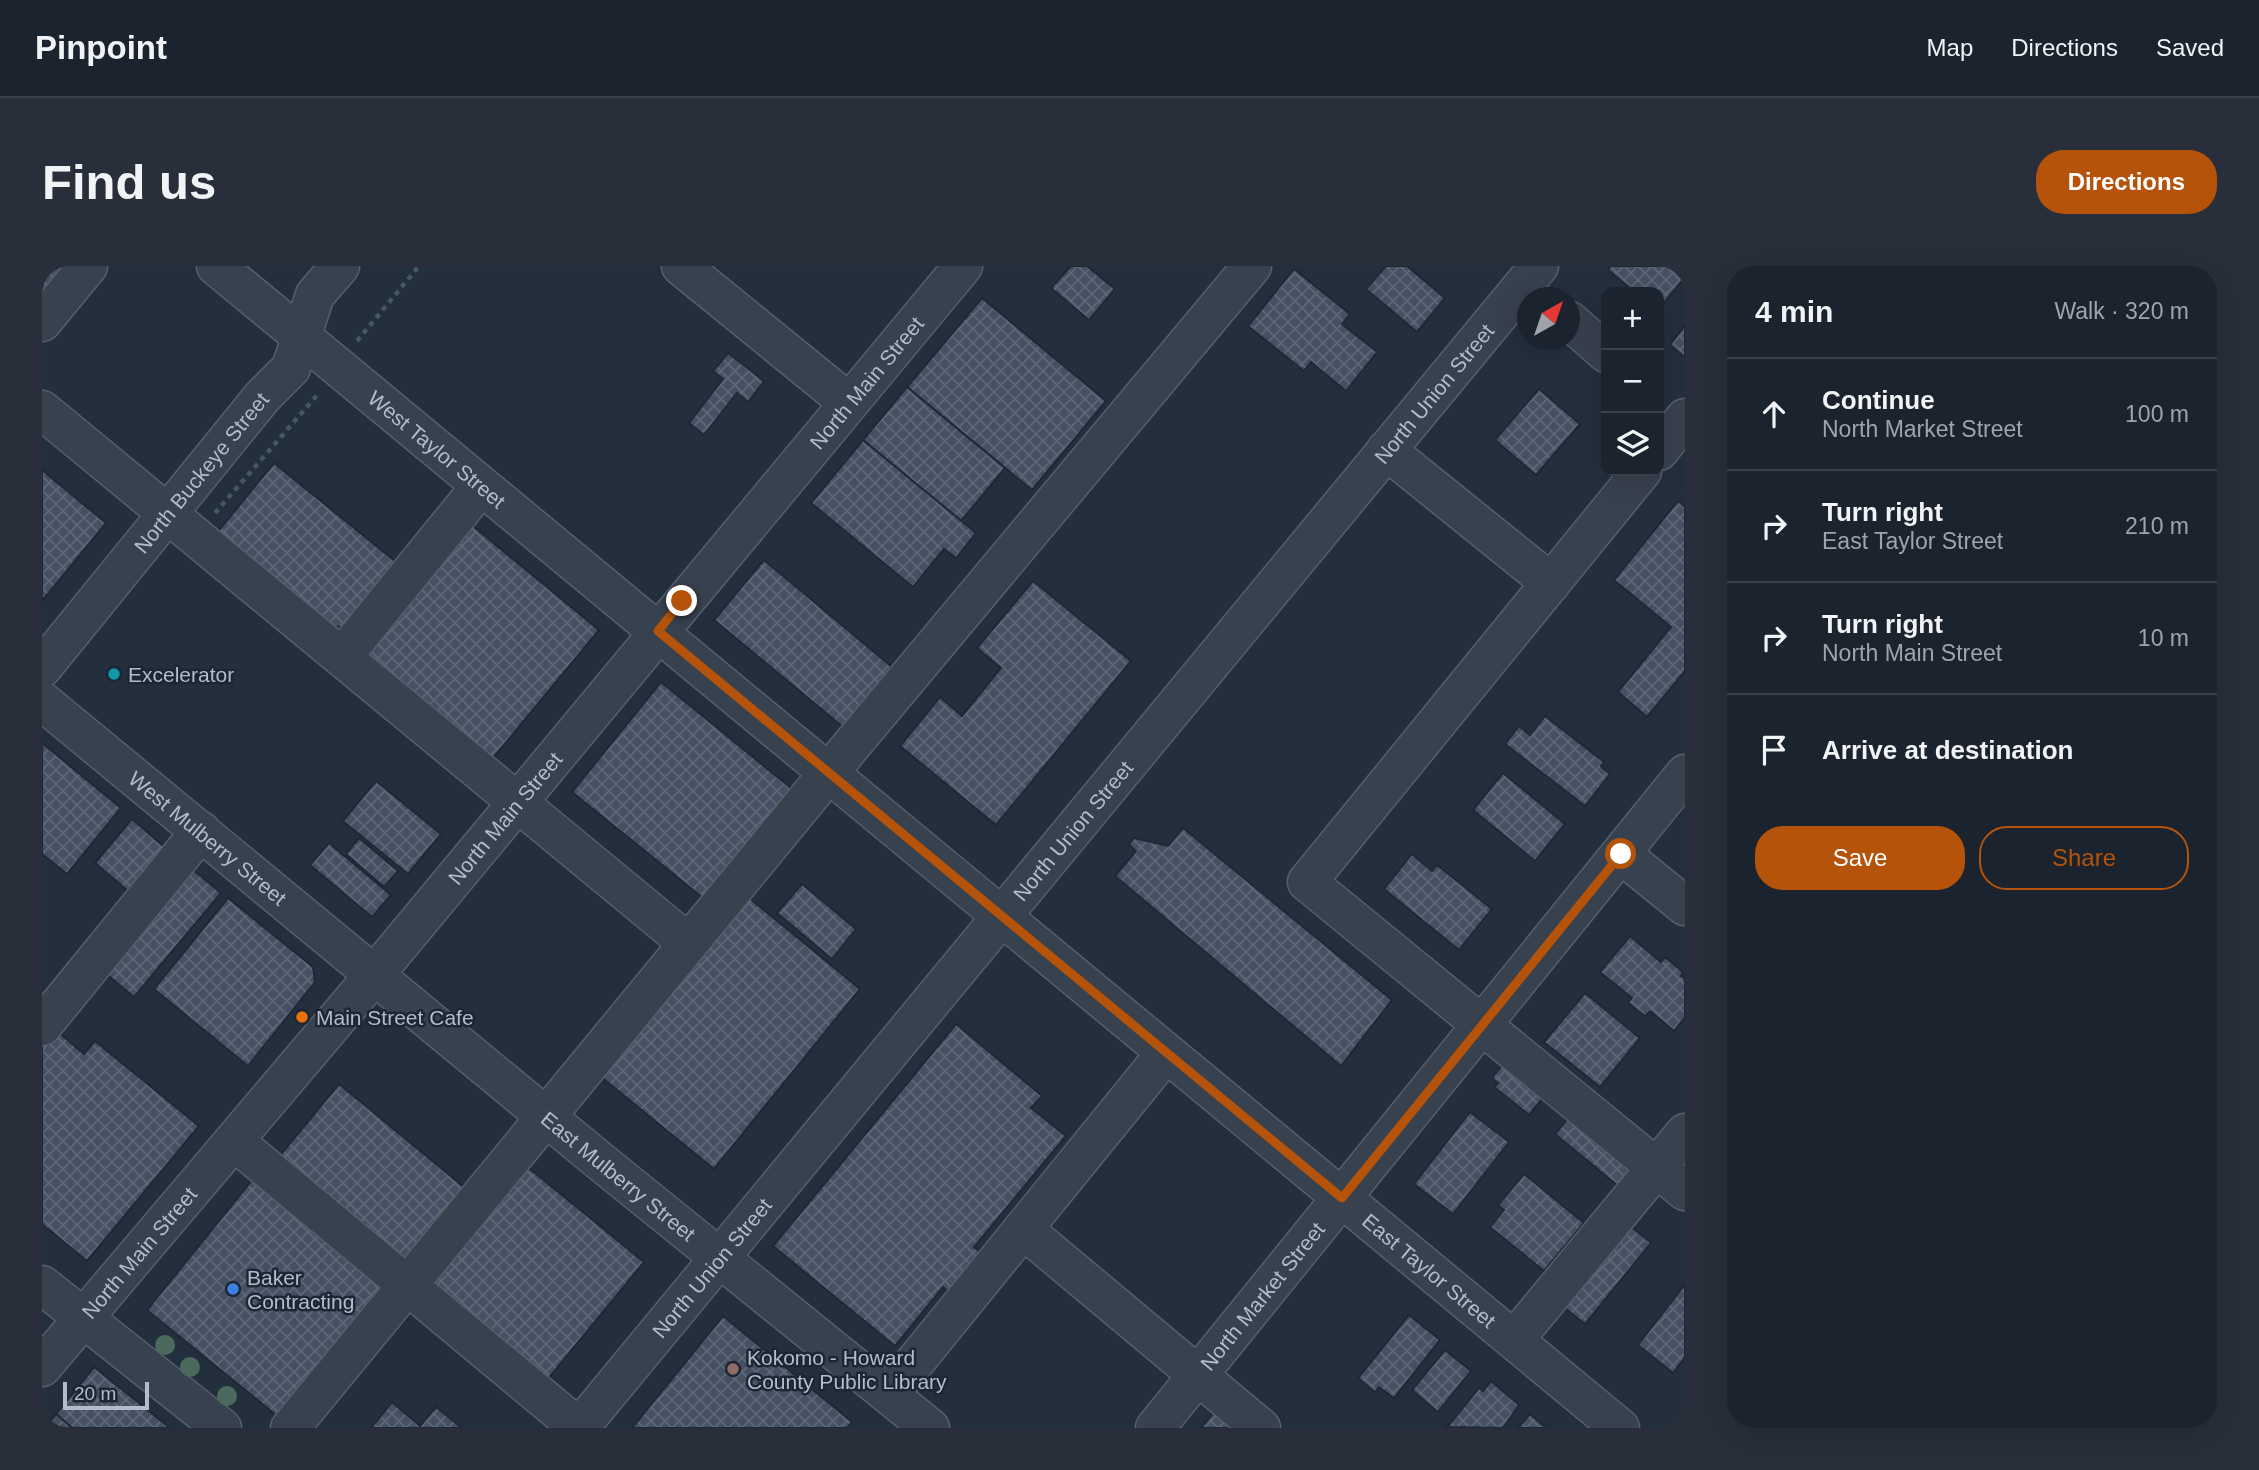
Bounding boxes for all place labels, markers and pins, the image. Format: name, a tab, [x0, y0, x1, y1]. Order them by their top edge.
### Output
place label: Excelerator	[128, 663, 234, 686]
marker: Excelerator	[106, 666, 122, 682]
place label: Main Street Cafe	[316, 1006, 474, 1029]
marker: Main Street Cafe	[294, 1009, 310, 1025]
place label: Baker Contracting	[247, 1266, 354, 1313]
marker: Baker Contracting	[225, 1281, 241, 1297]
place label: Kokomo - Howard County Public Library	[747, 1346, 947, 1393]
marker: Kokomo - Howard County Public Library	[725, 1361, 741, 1377]

